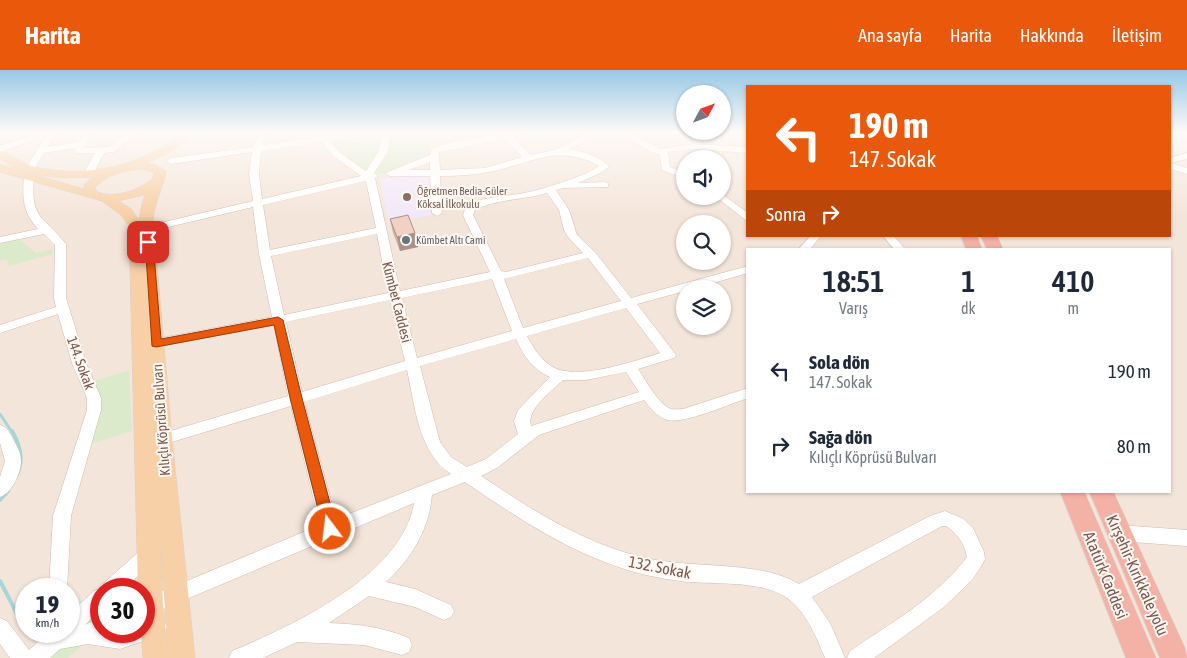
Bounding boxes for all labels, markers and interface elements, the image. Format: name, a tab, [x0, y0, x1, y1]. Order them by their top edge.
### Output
text: Harita	[25, 22, 81, 49]
text: Ana sayfa	[858, 25, 922, 46]
text: Harita	[950, 25, 992, 46]
text: Hakkında	[1020, 25, 1084, 46]
text: İletişim	[1112, 25, 1162, 46]
north arrow	[676, 85, 731, 140]
map controls	[676, 85, 731, 335]
icon: left	[766, 105, 831, 170]
text: 190 m	[849, 105, 928, 145]
text: 147. Sokak	[849, 146, 936, 172]
button: sound	[676, 150, 731, 205]
place label: Öğretmen Bedia-Güler Köksal İlkokulu	[417, 185, 508, 210]
marker: Öğretmen Bedia-Güler Köksal İlkokulu	[401, 191, 413, 203]
icon: right	[816, 200, 844, 228]
text: Sonra	[766, 203, 806, 225]
button: search	[676, 215, 731, 270]
pin	[127, 221, 169, 263]
icon: arrive	[134, 228, 162, 256]
marker: Kümbet Altı Cami	[400, 234, 412, 246]
place label: Kümbet Altı Cami	[416, 234, 485, 246]
street label: Kümbet Caddesi	[379, 260, 415, 344]
text: 18:51	[823, 264, 884, 298]
text: 1	[961, 264, 975, 298]
text: 410	[1052, 264, 1094, 298]
button: layers	[676, 280, 731, 335]
text: Varış	[839, 299, 868, 317]
text: dk	[961, 299, 976, 317]
text: m	[1068, 299, 1079, 317]
street label: 144. Sokak	[64, 334, 98, 392]
text: Sola dön	[809, 351, 870, 373]
icon: left	[766, 357, 794, 385]
text: 190 m	[1108, 360, 1151, 382]
street label: Kılıçlı Köprüsü Bulvarı	[149, 364, 173, 476]
text: 147. Sokak	[809, 373, 872, 391]
text: Sağa dön	[809, 426, 872, 448]
icon: right	[766, 432, 794, 460]
text: 80 m	[1117, 435, 1151, 457]
text: Kılıçlı Köprüsü Bulvarı	[809, 448, 937, 466]
position arrow	[303, 502, 355, 554]
street label: Kırşehir-Kırıkkale yolu	[1102, 512, 1173, 639]
street label: Atatürk Caddesi	[1080, 529, 1132, 621]
street label: 132. Sokak	[627, 552, 693, 582]
speed limit sign: 30	[90, 578, 155, 643]
text: 19	[36, 590, 59, 618]
text: km/h	[36, 616, 59, 630]

